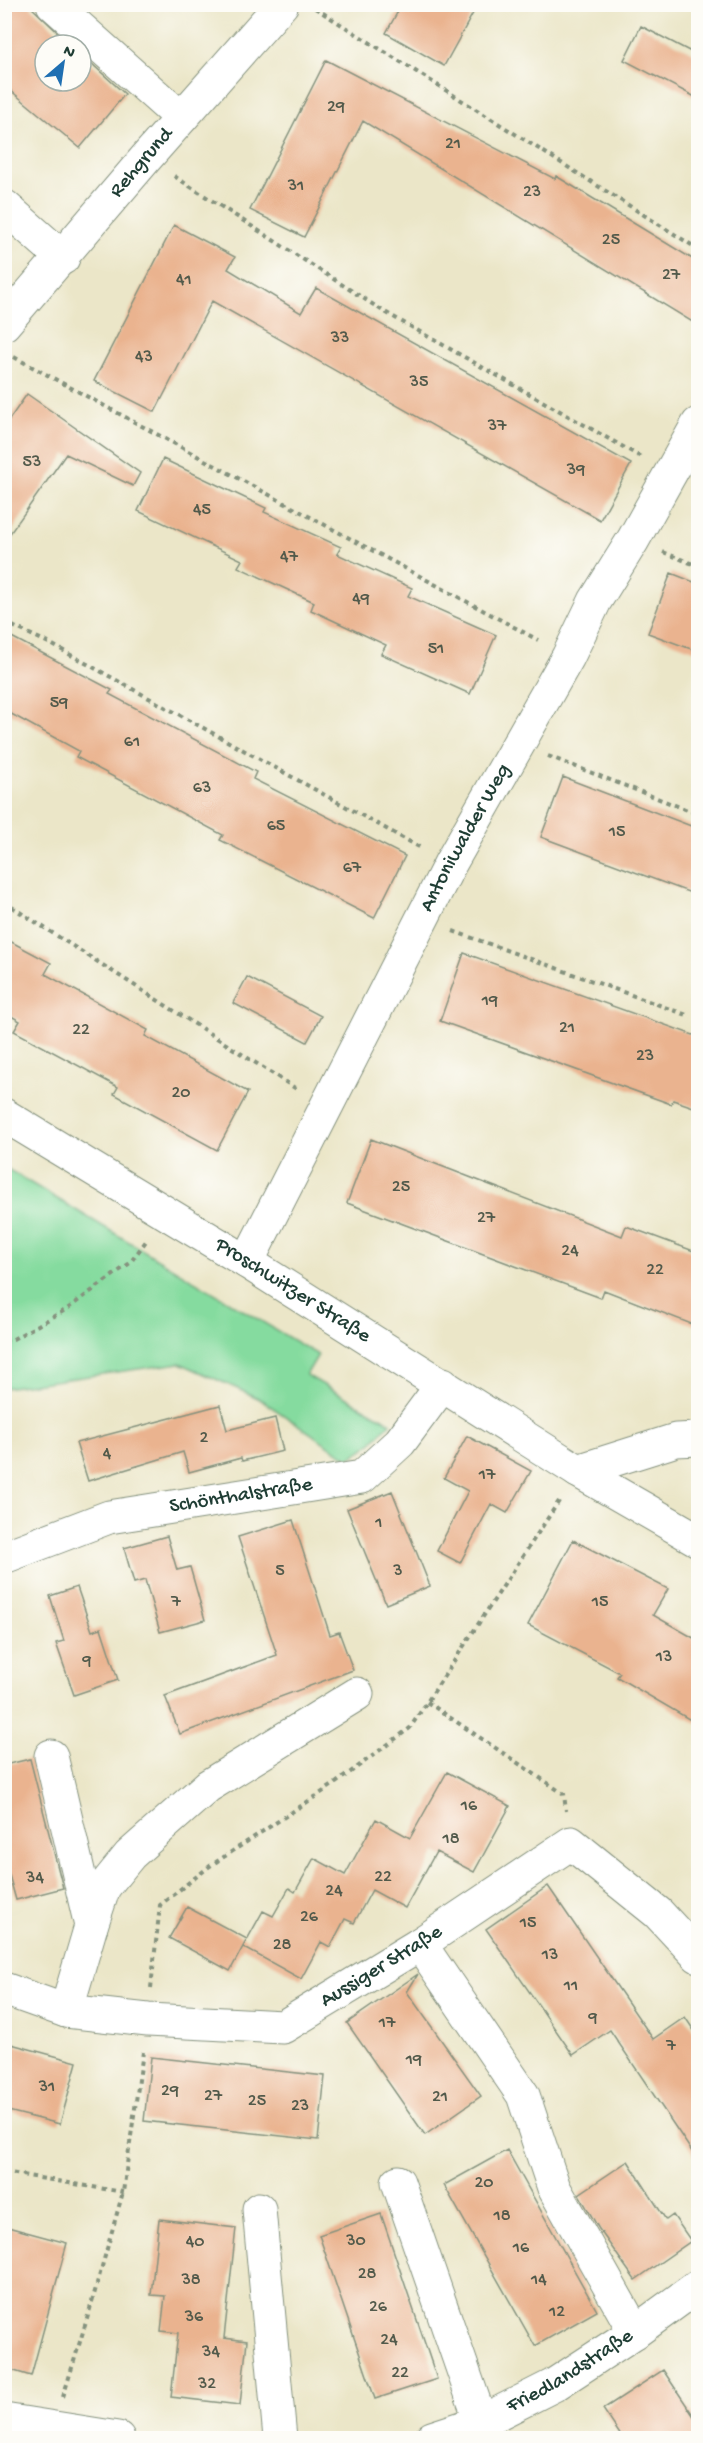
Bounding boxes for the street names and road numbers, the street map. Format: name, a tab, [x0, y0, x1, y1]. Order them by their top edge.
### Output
street label: Rehgrund	[105, 122, 180, 203]
street label: Antoniwalder Weg	[415, 760, 517, 916]
street label: Proschwitzer Straße	[209, 1232, 376, 1350]
street label: Schönthalstraße	[168, 1472, 315, 1520]
street label: Aussiger Straße	[316, 1919, 448, 2014]
street label: Friedlandstraße	[502, 2323, 639, 2420]

